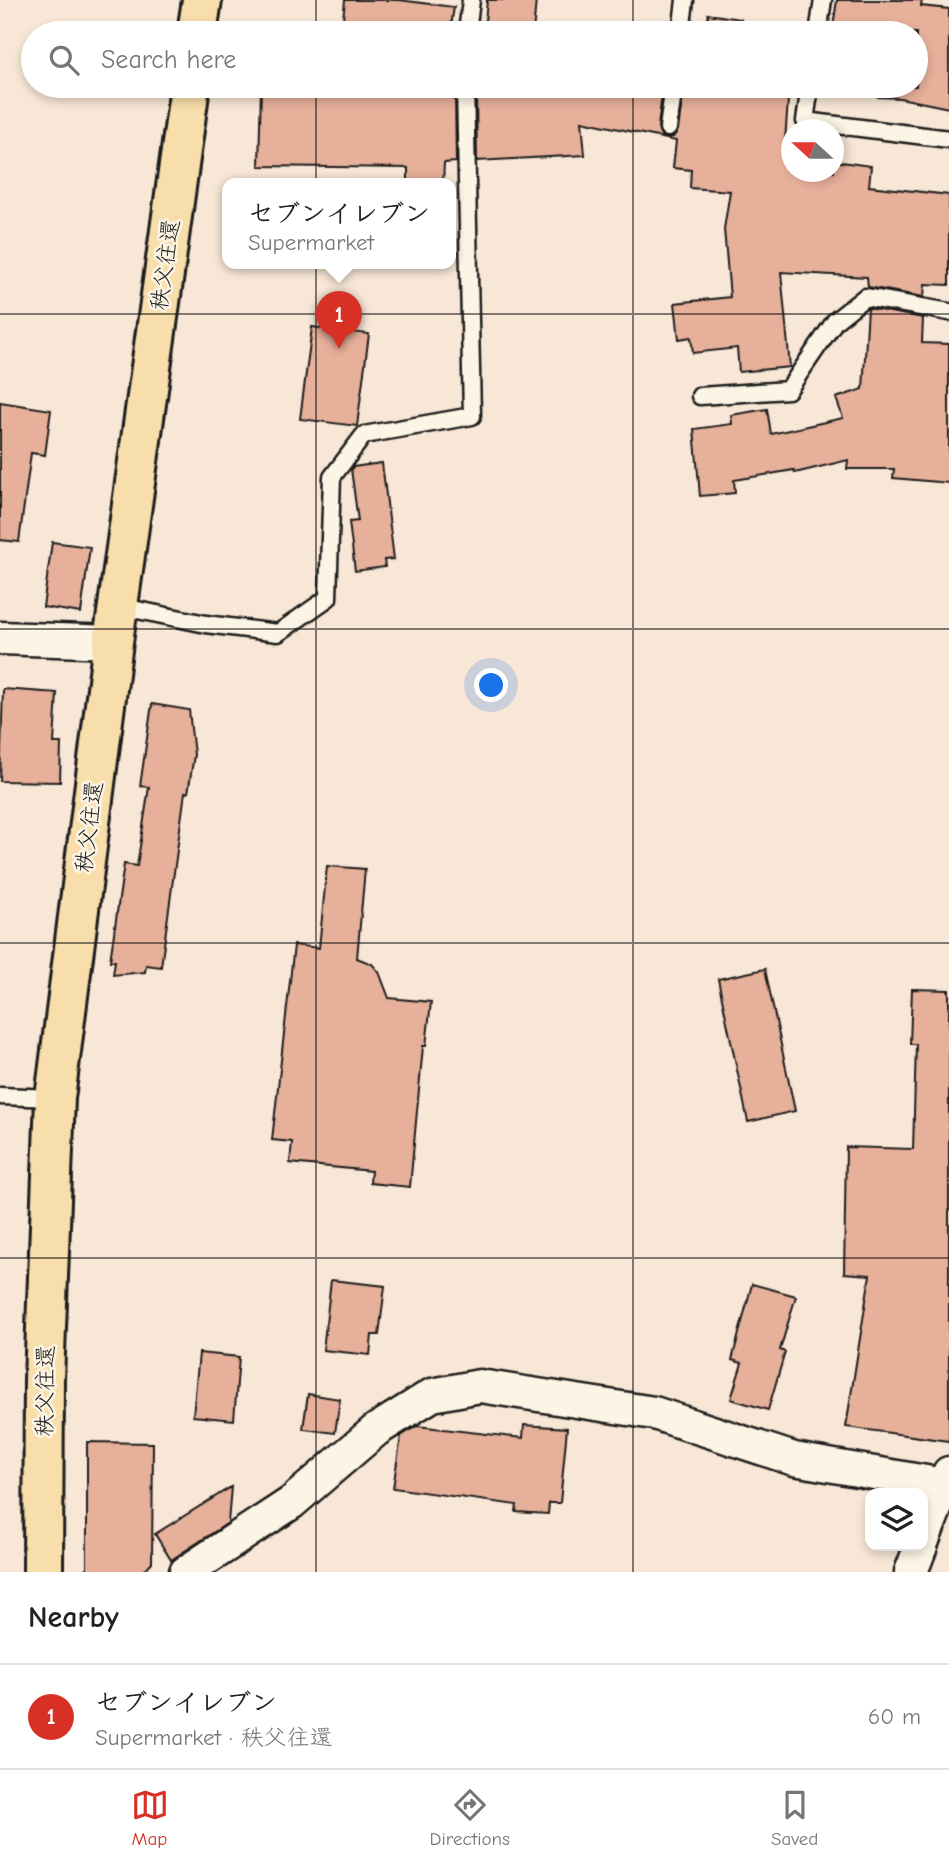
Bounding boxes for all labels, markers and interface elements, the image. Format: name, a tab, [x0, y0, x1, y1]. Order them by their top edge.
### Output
search box	[21, 21, 928, 98]
icon: search	[45, 41, 83, 79]
text: Search here	[101, 45, 236, 75]
north arrow	[781, 119, 844, 182]
popup	[222, 178, 456, 269]
text: セブンイレブン	[248, 199, 430, 229]
street label: 秩父往還	[145, 218, 185, 312]
text: Supermarket	[248, 229, 374, 256]
pin: 1	[316, 291, 362, 349]
your location	[474, 668, 508, 702]
street label: 秩父往還	[70, 780, 108, 874]
street label: 秩父往還	[31, 1345, 59, 1437]
map controls	[865, 1488, 928, 1551]
button: layers	[865, 1488, 928, 1551]
text: Nearby	[28, 1600, 119, 1635]
text: セブンイレブン	[95, 1688, 277, 1718]
text: 1	[46, 1703, 56, 1730]
text: 60 m	[868, 1703, 921, 1730]
text: Supermarket · 秩父往還	[95, 1724, 333, 1751]
tab: Map	[131, 1786, 169, 1850]
tab: Directions	[430, 1786, 510, 1850]
tab: Saved	[771, 1786, 818, 1850]

